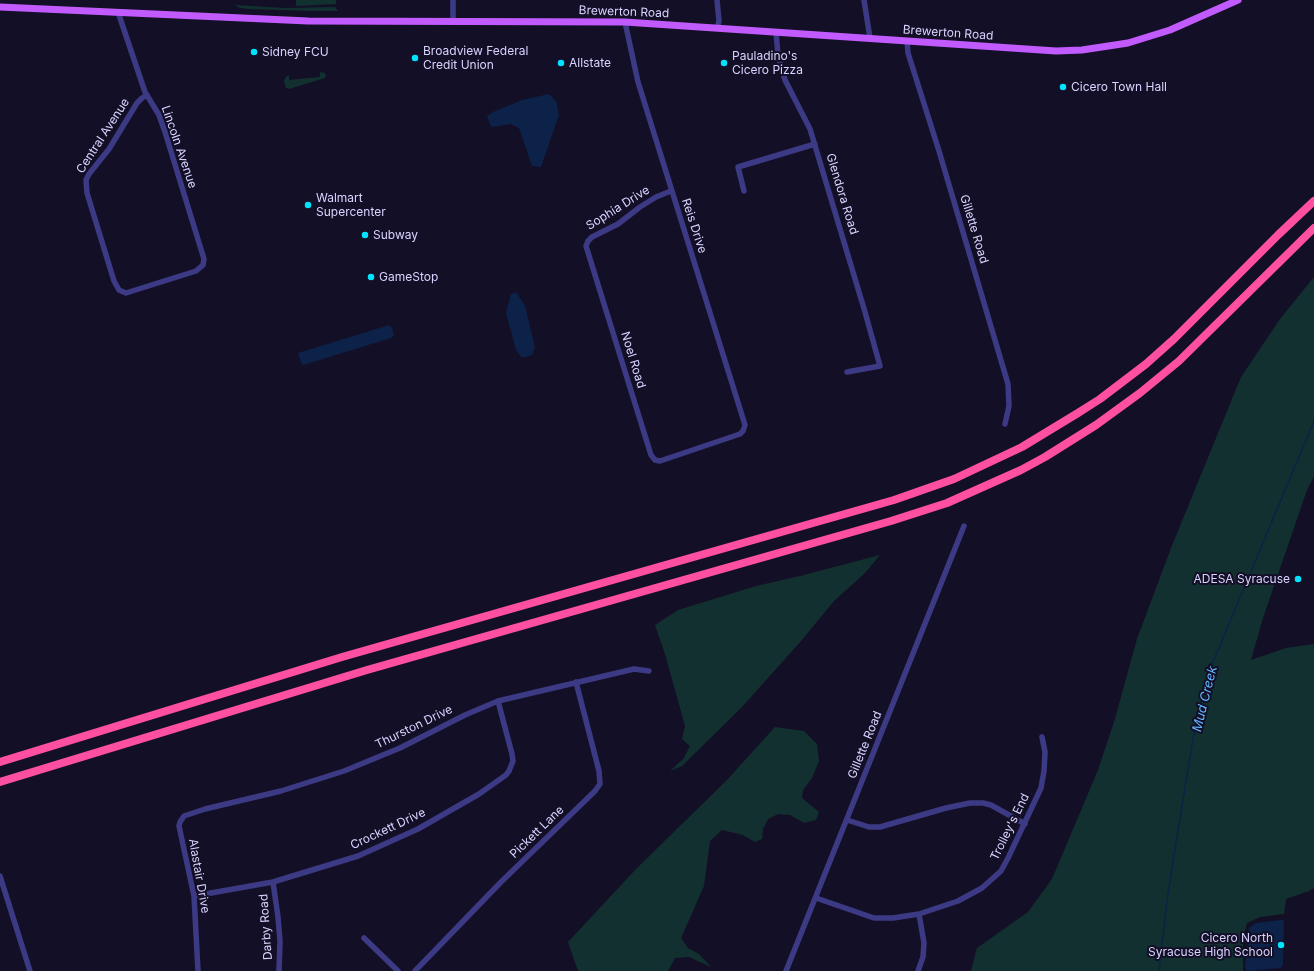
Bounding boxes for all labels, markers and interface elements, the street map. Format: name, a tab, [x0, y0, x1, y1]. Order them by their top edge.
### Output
street label: Brewerton Road	[578, 3, 670, 21]
street label: Brewerton Road	[902, 23, 994, 43]
place label: Broadview Federal Credit Union	[423, 44, 528, 72]
place label: Sidney FCU	[262, 45, 329, 59]
marker: Sidney FCU	[249, 47, 259, 57]
place label: Pauladino's Cicero Pizza	[732, 49, 803, 77]
marker: Broadview Federal Credit Union	[410, 53, 420, 63]
place label: Allstate	[569, 56, 611, 70]
marker: Allstate	[556, 58, 566, 68]
marker: Pauladino's Cicero Pizza	[719, 58, 729, 68]
place label: Cicero Town Hall	[1071, 80, 1167, 94]
marker: Cicero Town Hall	[1058, 82, 1068, 92]
street label: Central Avenue	[73, 96, 133, 176]
street label: Lincoln Avenue	[158, 104, 200, 190]
street label: Glendora Road	[823, 152, 861, 236]
street label: Sophia Drive	[584, 183, 652, 233]
place label: Walmart Supercenter	[316, 191, 386, 219]
street label: Gillette Road	[957, 193, 991, 265]
street label: Reis Drive	[678, 197, 710, 255]
marker: Walmart Supercenter	[303, 200, 313, 210]
place label: Subway	[373, 228, 418, 242]
marker: Subway	[360, 230, 370, 240]
place label: GameStop	[379, 270, 438, 284]
marker: GameStop	[366, 272, 376, 282]
street label: Noel Road	[618, 330, 648, 390]
place label: ADESA Syracuse	[1194, 572, 1290, 586]
marker: ADESA Syracuse	[1293, 574, 1303, 584]
water label: Mud Creek	[1189, 664, 1221, 734]
street label: Thurston Drive	[373, 702, 455, 752]
street label: Gillette Road	[845, 709, 885, 781]
street label: Trolley's End	[988, 791, 1032, 863]
street label: Pickett Lane	[507, 803, 567, 861]
street label: Crockett Drive	[348, 805, 428, 853]
street label: Alastair Drive	[185, 838, 213, 914]
street label: Darby Road	[257, 893, 275, 961]
place label: Cicero North Syracuse High School	[1148, 931, 1273, 959]
marker: Cicero North Syracuse High School	[1276, 940, 1286, 950]

